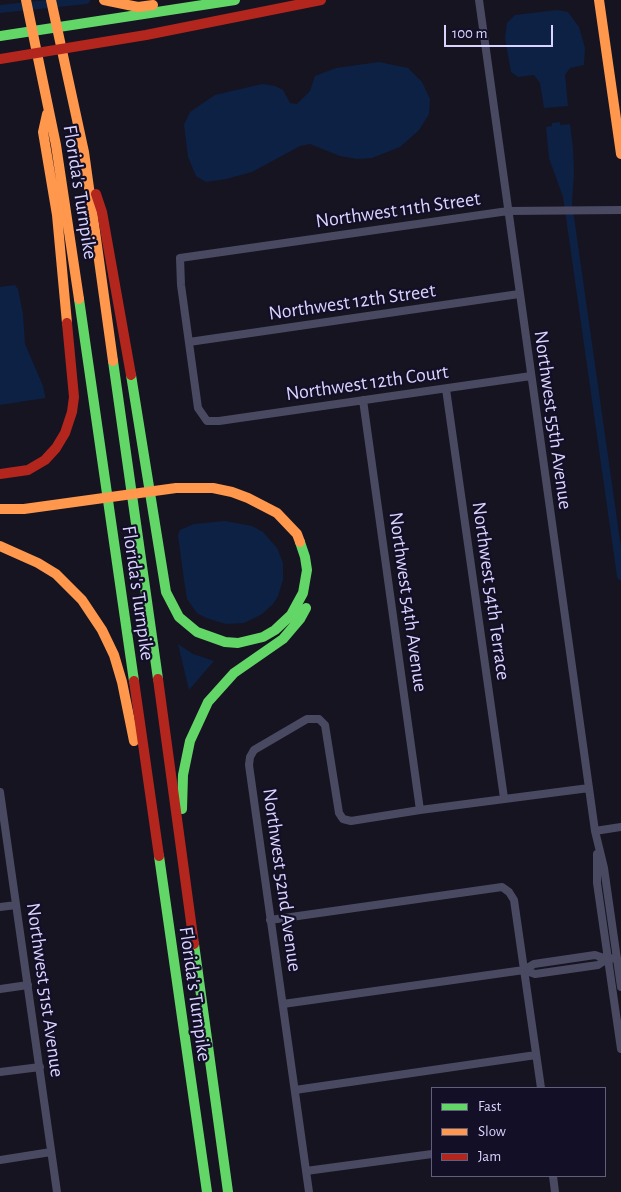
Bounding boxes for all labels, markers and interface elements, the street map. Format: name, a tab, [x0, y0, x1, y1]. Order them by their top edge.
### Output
scale bar	[446, 15, 555, 47]
text: 100 m	[452, 26, 487, 41]
street label: Florida's Turnpike	[58, 123, 102, 261]
street label: Northwest 11th Street	[314, 187, 482, 233]
street label: Northwest 12th Street	[267, 278, 437, 326]
street label: Northwest 55th Avenue	[529, 329, 577, 511]
street label: Northwest 12th Court	[284, 360, 450, 406]
street label: Northwest 54th Terrace	[467, 500, 515, 682]
street label: Northwest 54th Avenue	[383, 510, 433, 694]
street label: Florida's Turnpike	[117, 524, 159, 662]
street label: Northwest 52nd Avenue	[257, 787, 307, 973]
street label: Northwest 51st Avenue	[21, 901, 69, 1079]
street label: Florida's Turnpike	[174, 925, 216, 1063]
legend	[431, 1087, 606, 1177]
text: Fast	[478, 1099, 501, 1114]
text: Slow	[478, 1124, 506, 1139]
text: Jam	[478, 1149, 501, 1164]

